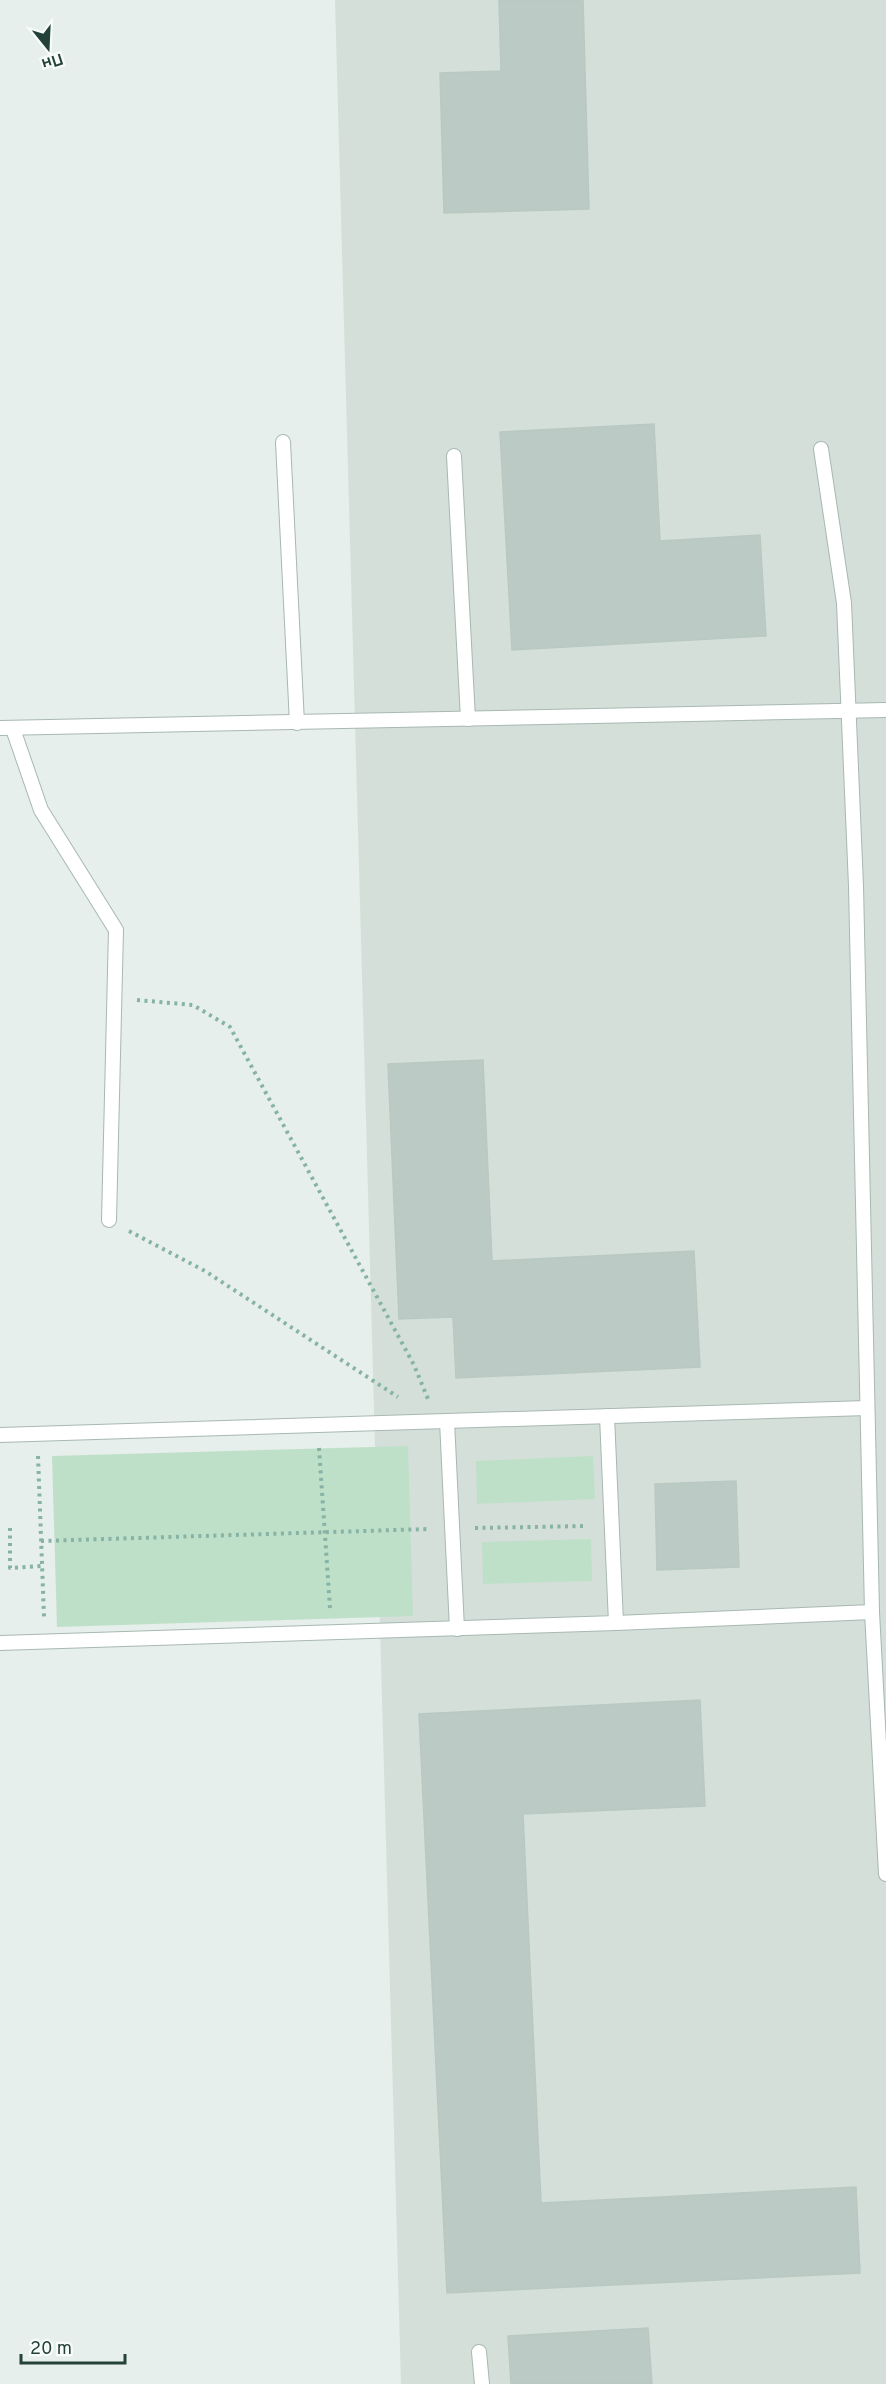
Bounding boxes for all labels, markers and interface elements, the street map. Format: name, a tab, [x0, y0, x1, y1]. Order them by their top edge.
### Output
north arrow	[18, 18, 78, 78]
text: Пн	[39, 48, 65, 73]
scale bar	[21, 2327, 124, 2365]
text: 20 m	[30, 2338, 72, 2361]

